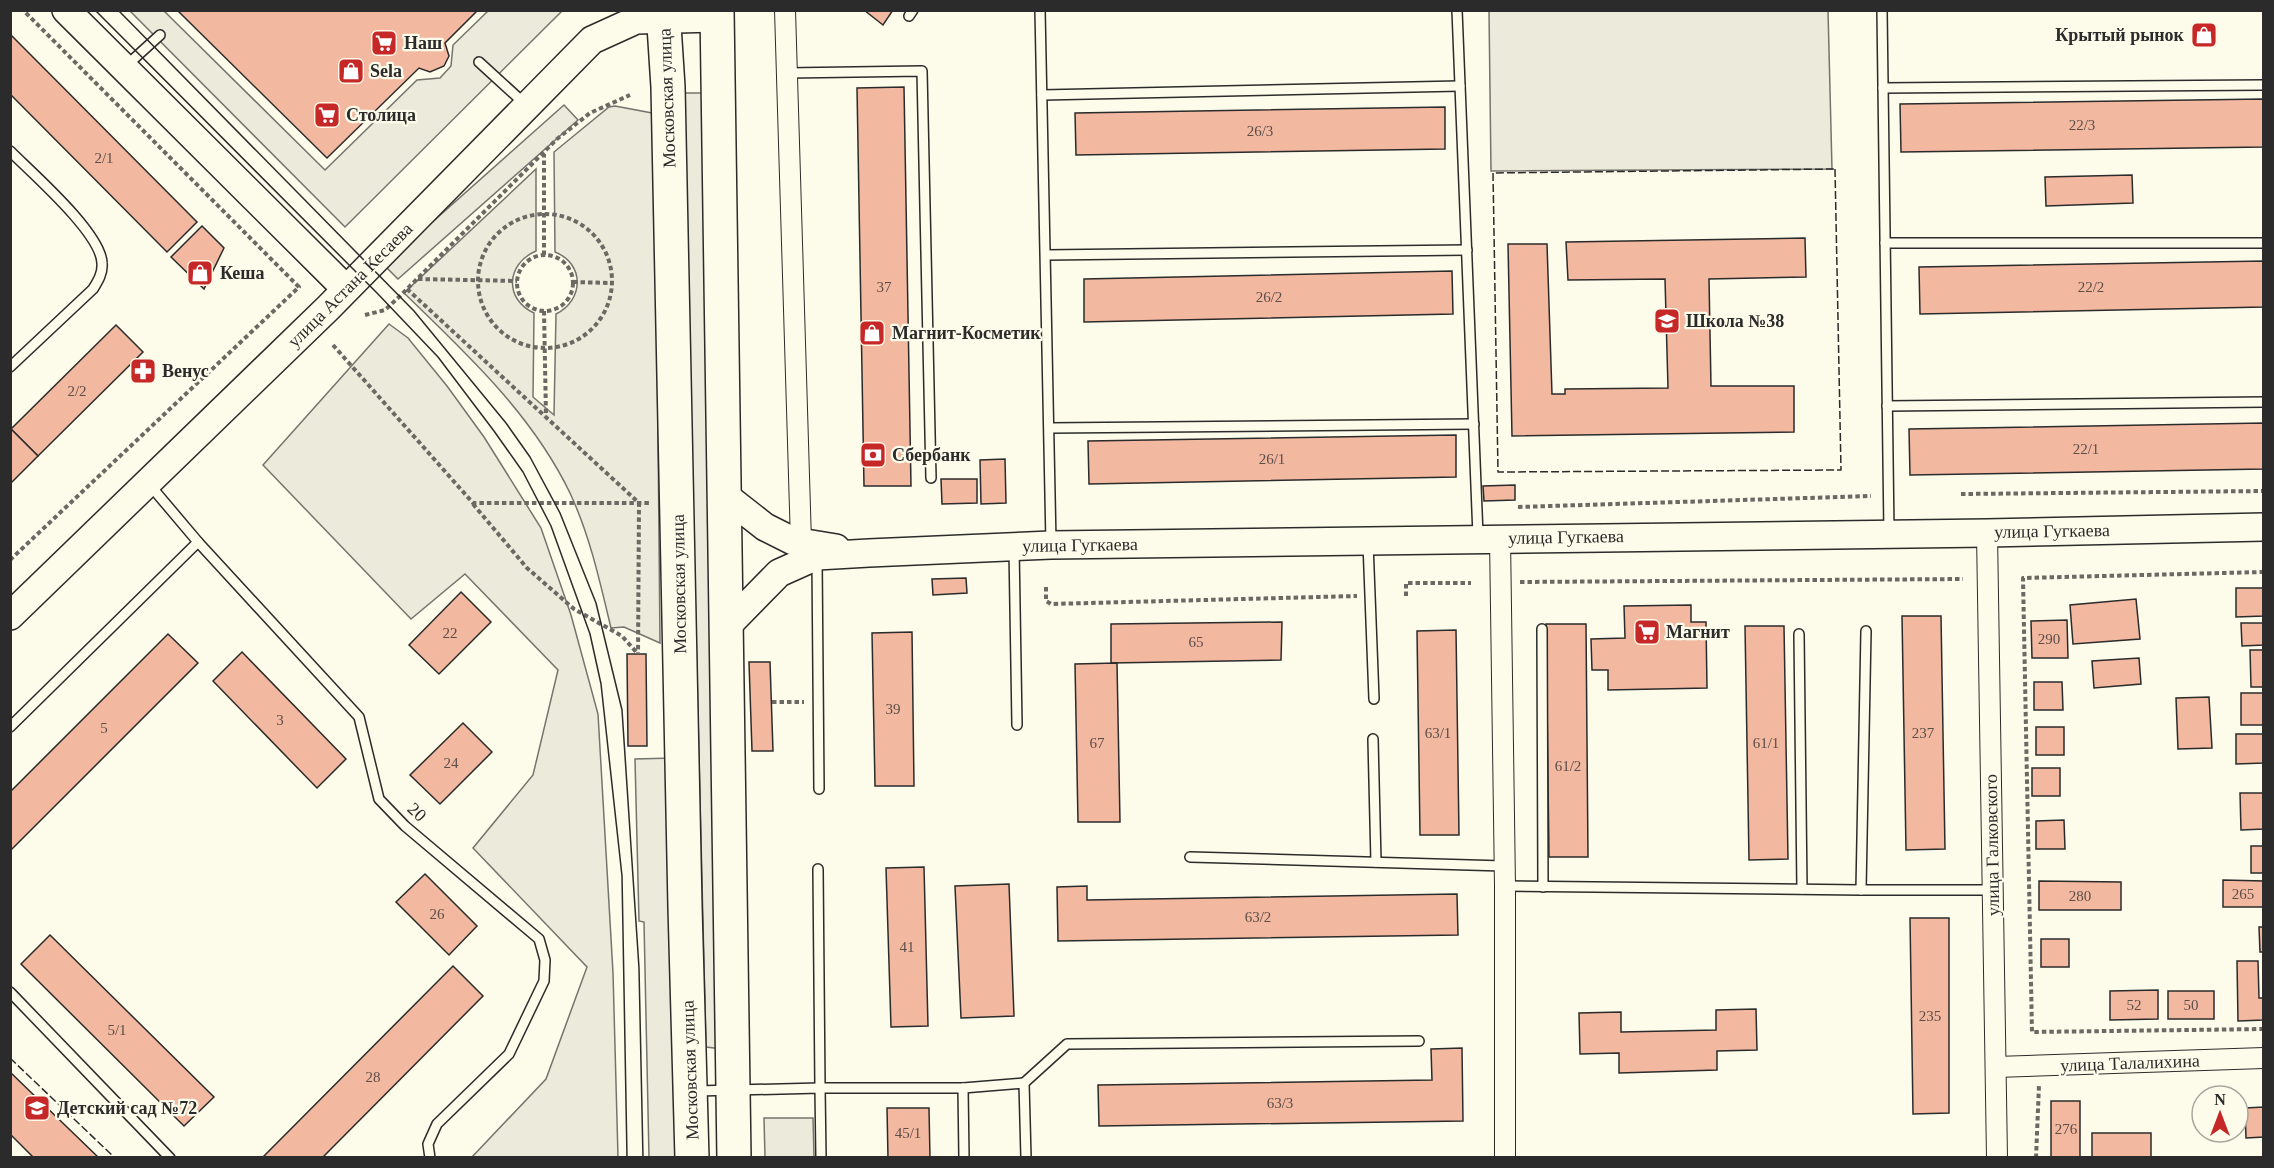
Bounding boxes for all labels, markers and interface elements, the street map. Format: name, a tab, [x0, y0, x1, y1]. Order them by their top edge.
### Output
shop icon: Крытый рынок	[2189, 20, 2219, 50]
place label: Крытый рынок	[2055, 25, 2185, 45]
supermarket icon: Наш	[369, 28, 399, 58]
street label: Московская улица	[655, 28, 679, 168]
place label: Наш	[404, 33, 442, 53]
shop icon: Sela	[336, 56, 366, 86]
place label: Sela	[370, 61, 402, 81]
supermarket icon: Столица	[312, 100, 342, 130]
place label: Столица	[346, 105, 416, 125]
house number: 22/3	[2069, 117, 2095, 133]
house number: 26/3	[1247, 123, 1273, 139]
house number: 2/1	[94, 150, 114, 166]
street label: улица Астана Кесаева	[284, 219, 416, 351]
shop icon: Кеша	[185, 258, 215, 288]
place label: Кеша	[220, 263, 265, 283]
house number: 37	[877, 279, 892, 295]
house number: 22/2	[2078, 279, 2104, 295]
house number: 26/2	[1256, 289, 1282, 305]
school or university icon: Школа №38	[1652, 306, 1682, 336]
place label: Школа №38	[1686, 311, 1784, 331]
shop icon: Магнит-Косметик	[857, 318, 887, 348]
place label: Магнит-Косметик	[892, 323, 1041, 343]
pharmacy icon: Венус	[128, 356, 158, 386]
place label: Венус	[162, 361, 209, 381]
house number: 2/2	[67, 383, 87, 399]
bank icon: Сбербанк	[858, 440, 888, 470]
house number: 22/1	[2073, 441, 2099, 457]
place label: Сбербанк	[892, 445, 971, 465]
house number: 26/1	[1259, 451, 1285, 467]
street label: Московская улица	[668, 514, 690, 654]
street label: улица Гугкаева	[1994, 520, 2110, 542]
street label: улица Гугкаева	[1508, 526, 1624, 548]
street label: улица Гугкаева	[1022, 534, 1138, 556]
supermarket icon: Магнит	[1632, 617, 1662, 647]
place label: Магнит	[1666, 622, 1730, 642]
house number: 22	[443, 625, 458, 641]
house number: 290	[2038, 631, 2060, 647]
house number: 65	[1189, 634, 1204, 650]
house number: 39	[886, 701, 901, 717]
house number: 3	[276, 712, 284, 728]
house number: 5	[100, 720, 108, 736]
house number: 63/1	[1425, 725, 1451, 741]
house number: 237	[1912, 725, 1935, 741]
house number: 67	[1090, 735, 1105, 751]
house number: 61/1	[1753, 735, 1779, 751]
house number: 24	[444, 755, 459, 771]
house number: 61/2	[1555, 758, 1581, 774]
street label: улица Галковского	[1981, 774, 2003, 916]
street label: 20	[404, 799, 430, 825]
house number: 265	[2232, 886, 2254, 902]
house number: 280	[2069, 888, 2091, 904]
house number: 26	[430, 906, 445, 922]
house number: 63/2	[1245, 909, 1271, 925]
house number: 41	[900, 939, 915, 955]
house number: 52	[2127, 997, 2142, 1013]
house number: 50	[2184, 997, 2199, 1013]
street label: Московская улица	[678, 1000, 702, 1140]
house number: 235	[1919, 1008, 1941, 1024]
house number: 5/1	[107, 1022, 127, 1038]
street label: улица Талалихина	[2060, 1051, 2200, 1075]
house number: 28	[366, 1069, 381, 1085]
north arrow	[2190, 1084, 2250, 1144]
text: N	[2214, 1091, 2226, 1108]
school or university icon: Детский сад №72	[22, 1093, 52, 1123]
house number: 63/3	[1267, 1095, 1293, 1111]
place label: Детский сад №72	[57, 1098, 197, 1118]
house number: 276	[2055, 1121, 2078, 1137]
house number: 45/1	[895, 1125, 921, 1141]

